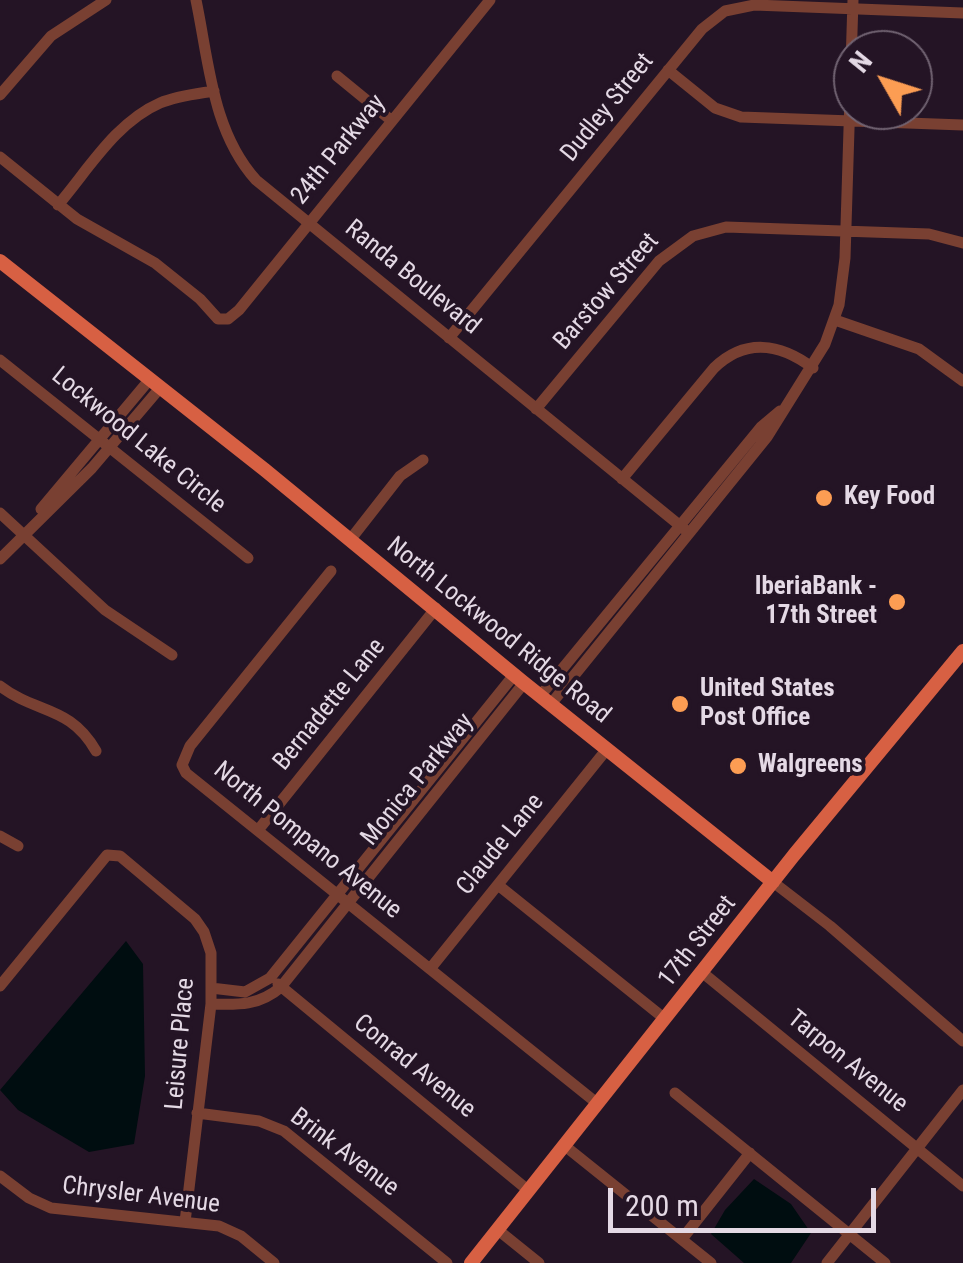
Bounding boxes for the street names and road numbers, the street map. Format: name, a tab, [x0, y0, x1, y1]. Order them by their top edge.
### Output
street label: Dudley Street	[555, 48, 661, 168]
street label: 24th Parkway	[286, 89, 392, 211]
street label: Randa Boulevard	[338, 214, 486, 342]
street label: Barstow Street	[548, 227, 666, 357]
street label: Lockwood Lake Circle	[45, 362, 231, 520]
street label: North Lockwood Ridge Road	[380, 531, 616, 731]
street label: Bernadette Lane	[268, 633, 392, 777]
street label: Monica Parkway	[356, 708, 480, 852]
street label: North Pompano Avenue	[207, 756, 407, 926]
street label: Claude Lane	[451, 788, 551, 902]
street label: 17th Street	[653, 890, 743, 994]
street label: Leisure Place	[160, 977, 202, 1111]
street label: Tarpon Avenue	[781, 1004, 913, 1120]
street label: Conrad Avenue	[347, 1009, 481, 1125]
street label: Brink Avenue	[284, 1102, 404, 1204]
street label: Chrysler Avenue	[60, 1171, 222, 1221]

